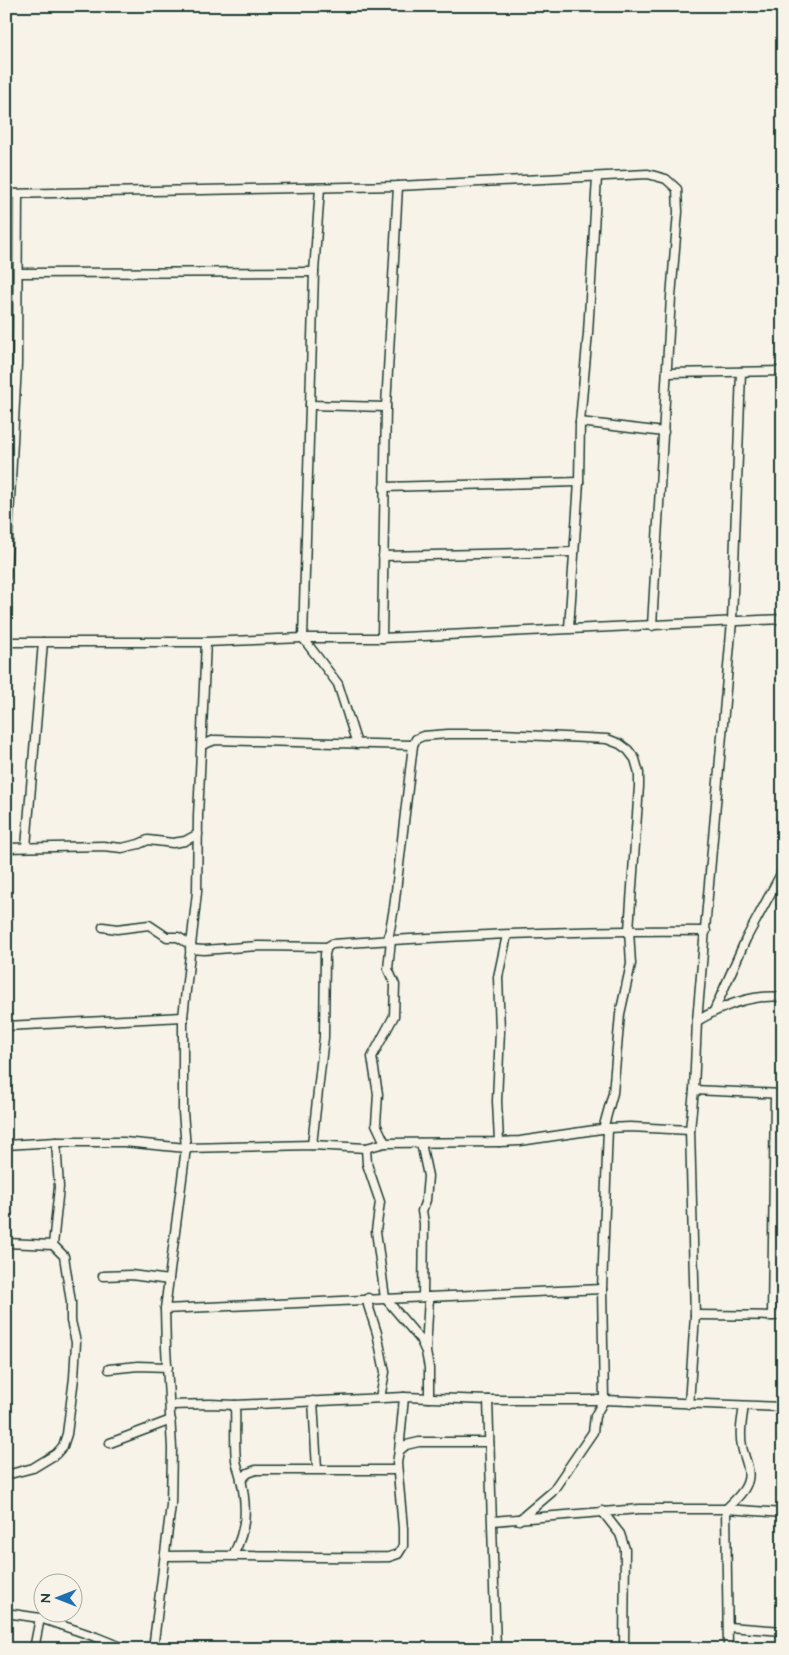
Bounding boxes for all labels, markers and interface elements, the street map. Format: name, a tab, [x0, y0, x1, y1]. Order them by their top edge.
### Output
north arrow	[32, 1572, 82, 1622]
text: N	[36, 1593, 56, 1602]

